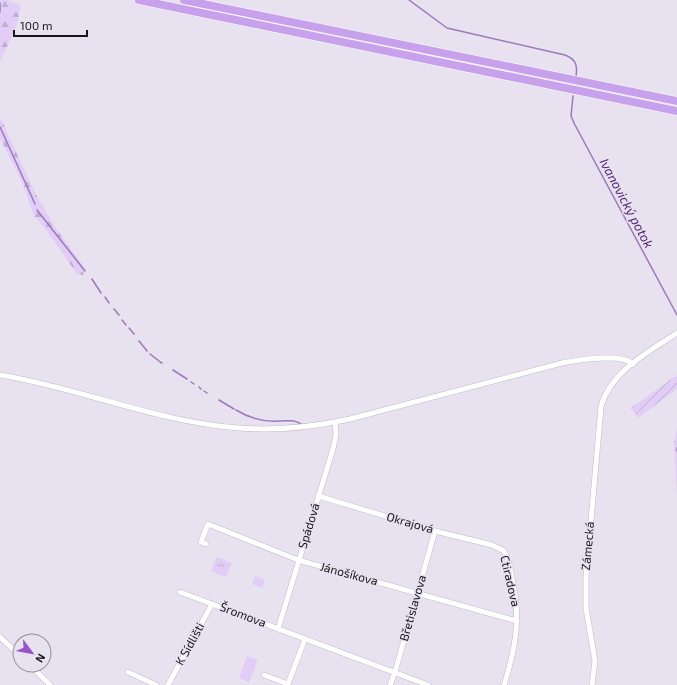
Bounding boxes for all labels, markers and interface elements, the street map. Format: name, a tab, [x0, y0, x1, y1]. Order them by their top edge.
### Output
scale bar	[14, 12, 87, 38]
text: 100 m	[20, 18, 52, 32]
water label: Ivanovický potok	[597, 155, 657, 251]
street label: Spádová	[295, 501, 322, 550]
street label: Okrajová	[385, 509, 435, 536]
street label: Zámecká	[578, 521, 596, 571]
street label: Ctiradova	[498, 554, 524, 608]
street label: Jánošíkova	[319, 559, 380, 587]
street label: Břetislavova	[396, 573, 428, 642]
street label: Šromova	[218, 599, 268, 629]
street label: K Sídlišti	[172, 620, 207, 667]
north arrow	[12, 633, 52, 673]
text: N	[33, 652, 49, 665]

